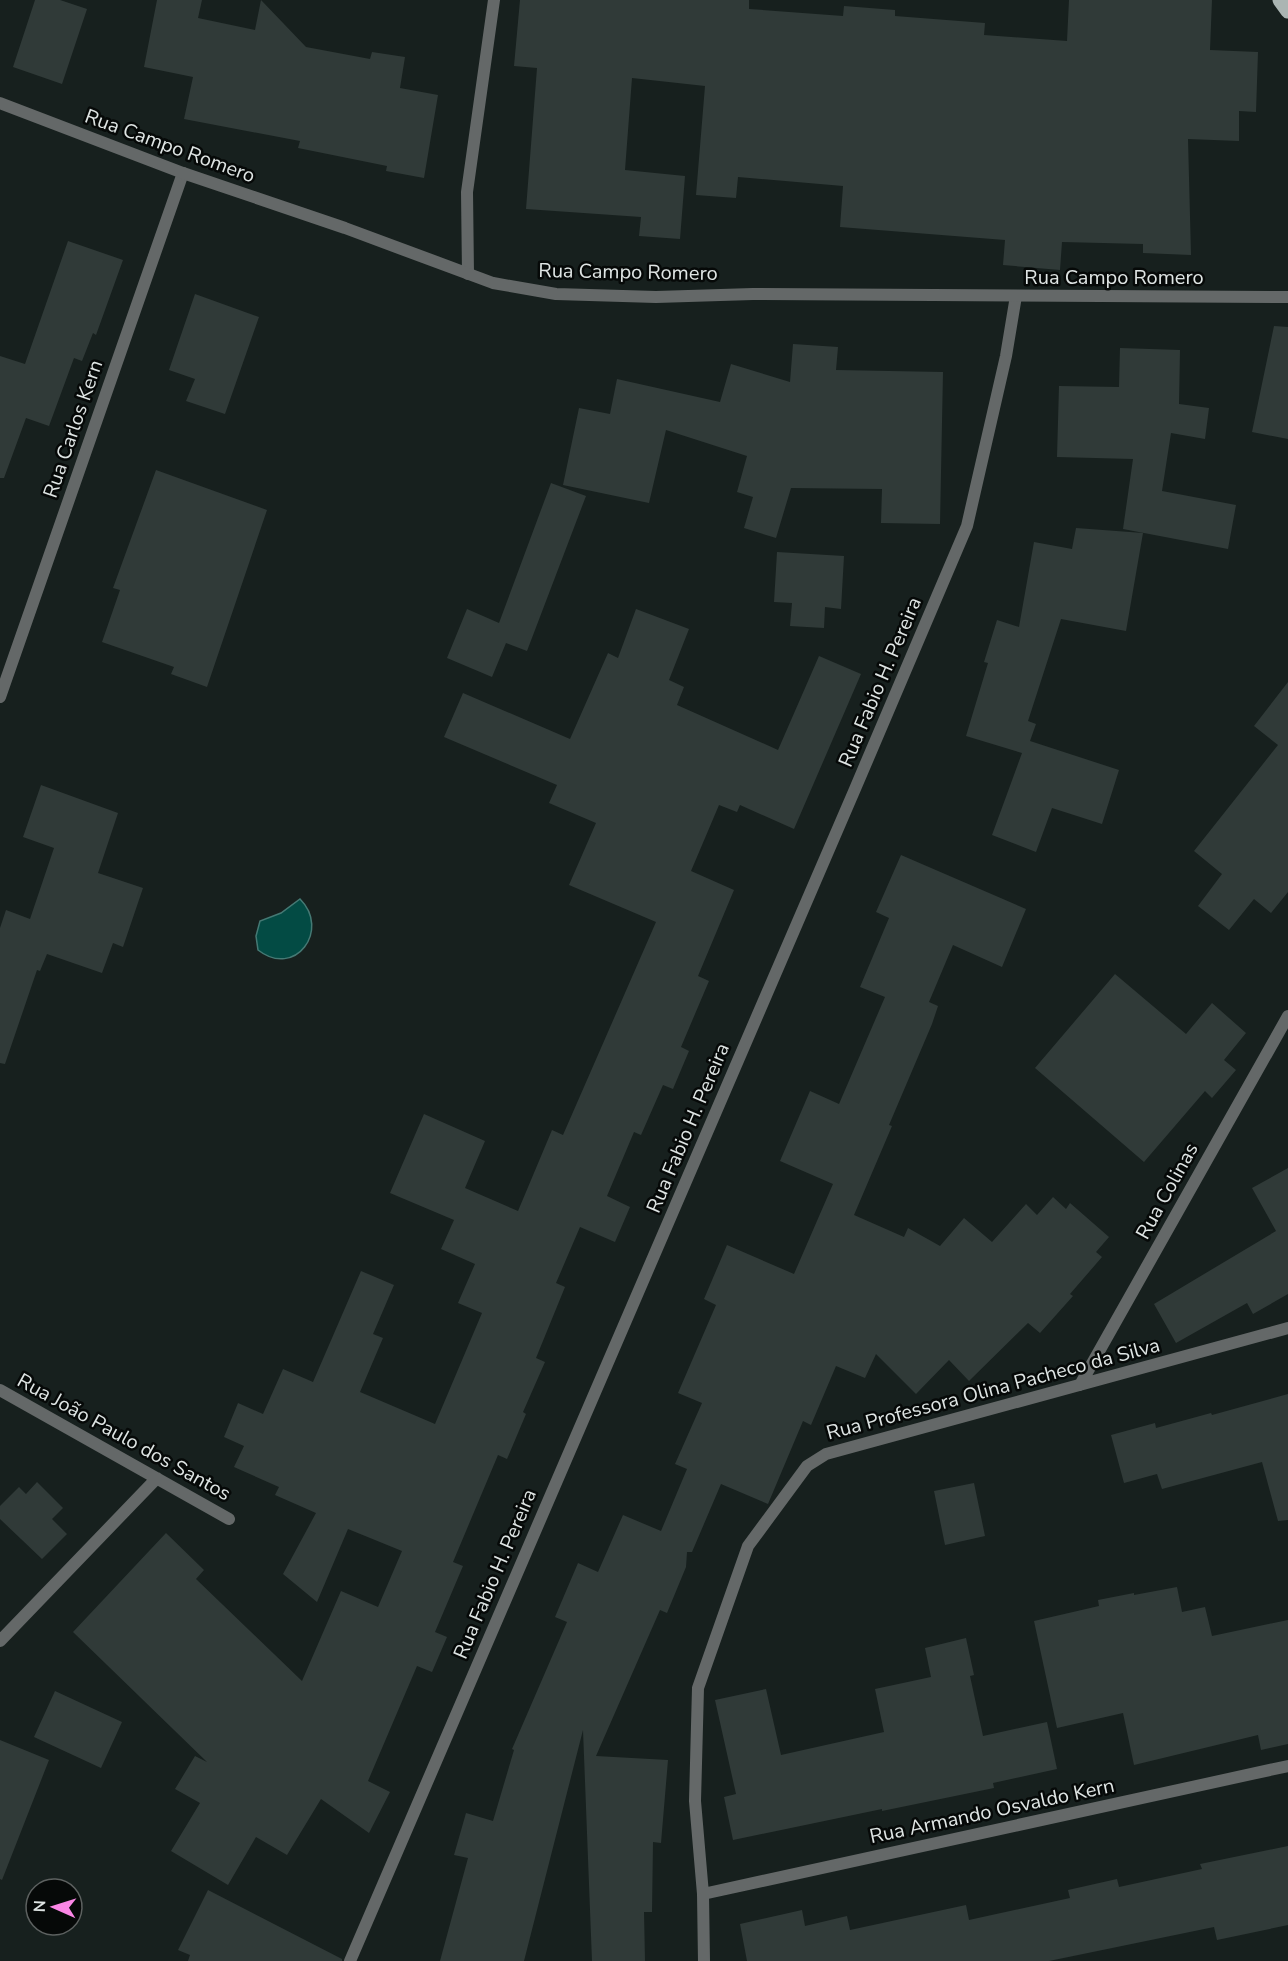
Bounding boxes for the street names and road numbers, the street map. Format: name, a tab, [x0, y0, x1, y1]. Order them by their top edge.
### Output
street label: Rua Campo Romero	[81, 103, 259, 189]
street label: Rua Campo Romero	[538, 257, 718, 287]
street label: Rua Campo Romero	[1024, 264, 1204, 291]
street label: Rua Carlos Kern	[37, 356, 109, 502]
street label: Rua Fabio H. Pereira	[832, 593, 928, 771]
street label: Rua Fabio H. Pereira	[640, 1039, 736, 1217]
street label: Rua Colinas	[1129, 1138, 1205, 1244]
street label: Rua Professora Olina Pacheco da Silva	[823, 1331, 1163, 1447]
street label: Rua João Paulo dos Santos	[12, 1367, 236, 1507]
street label: Rua Fabio H. Pereira	[447, 1485, 543, 1663]
street label: Rua Armando Osvaldo Kern	[867, 1772, 1117, 1850]

